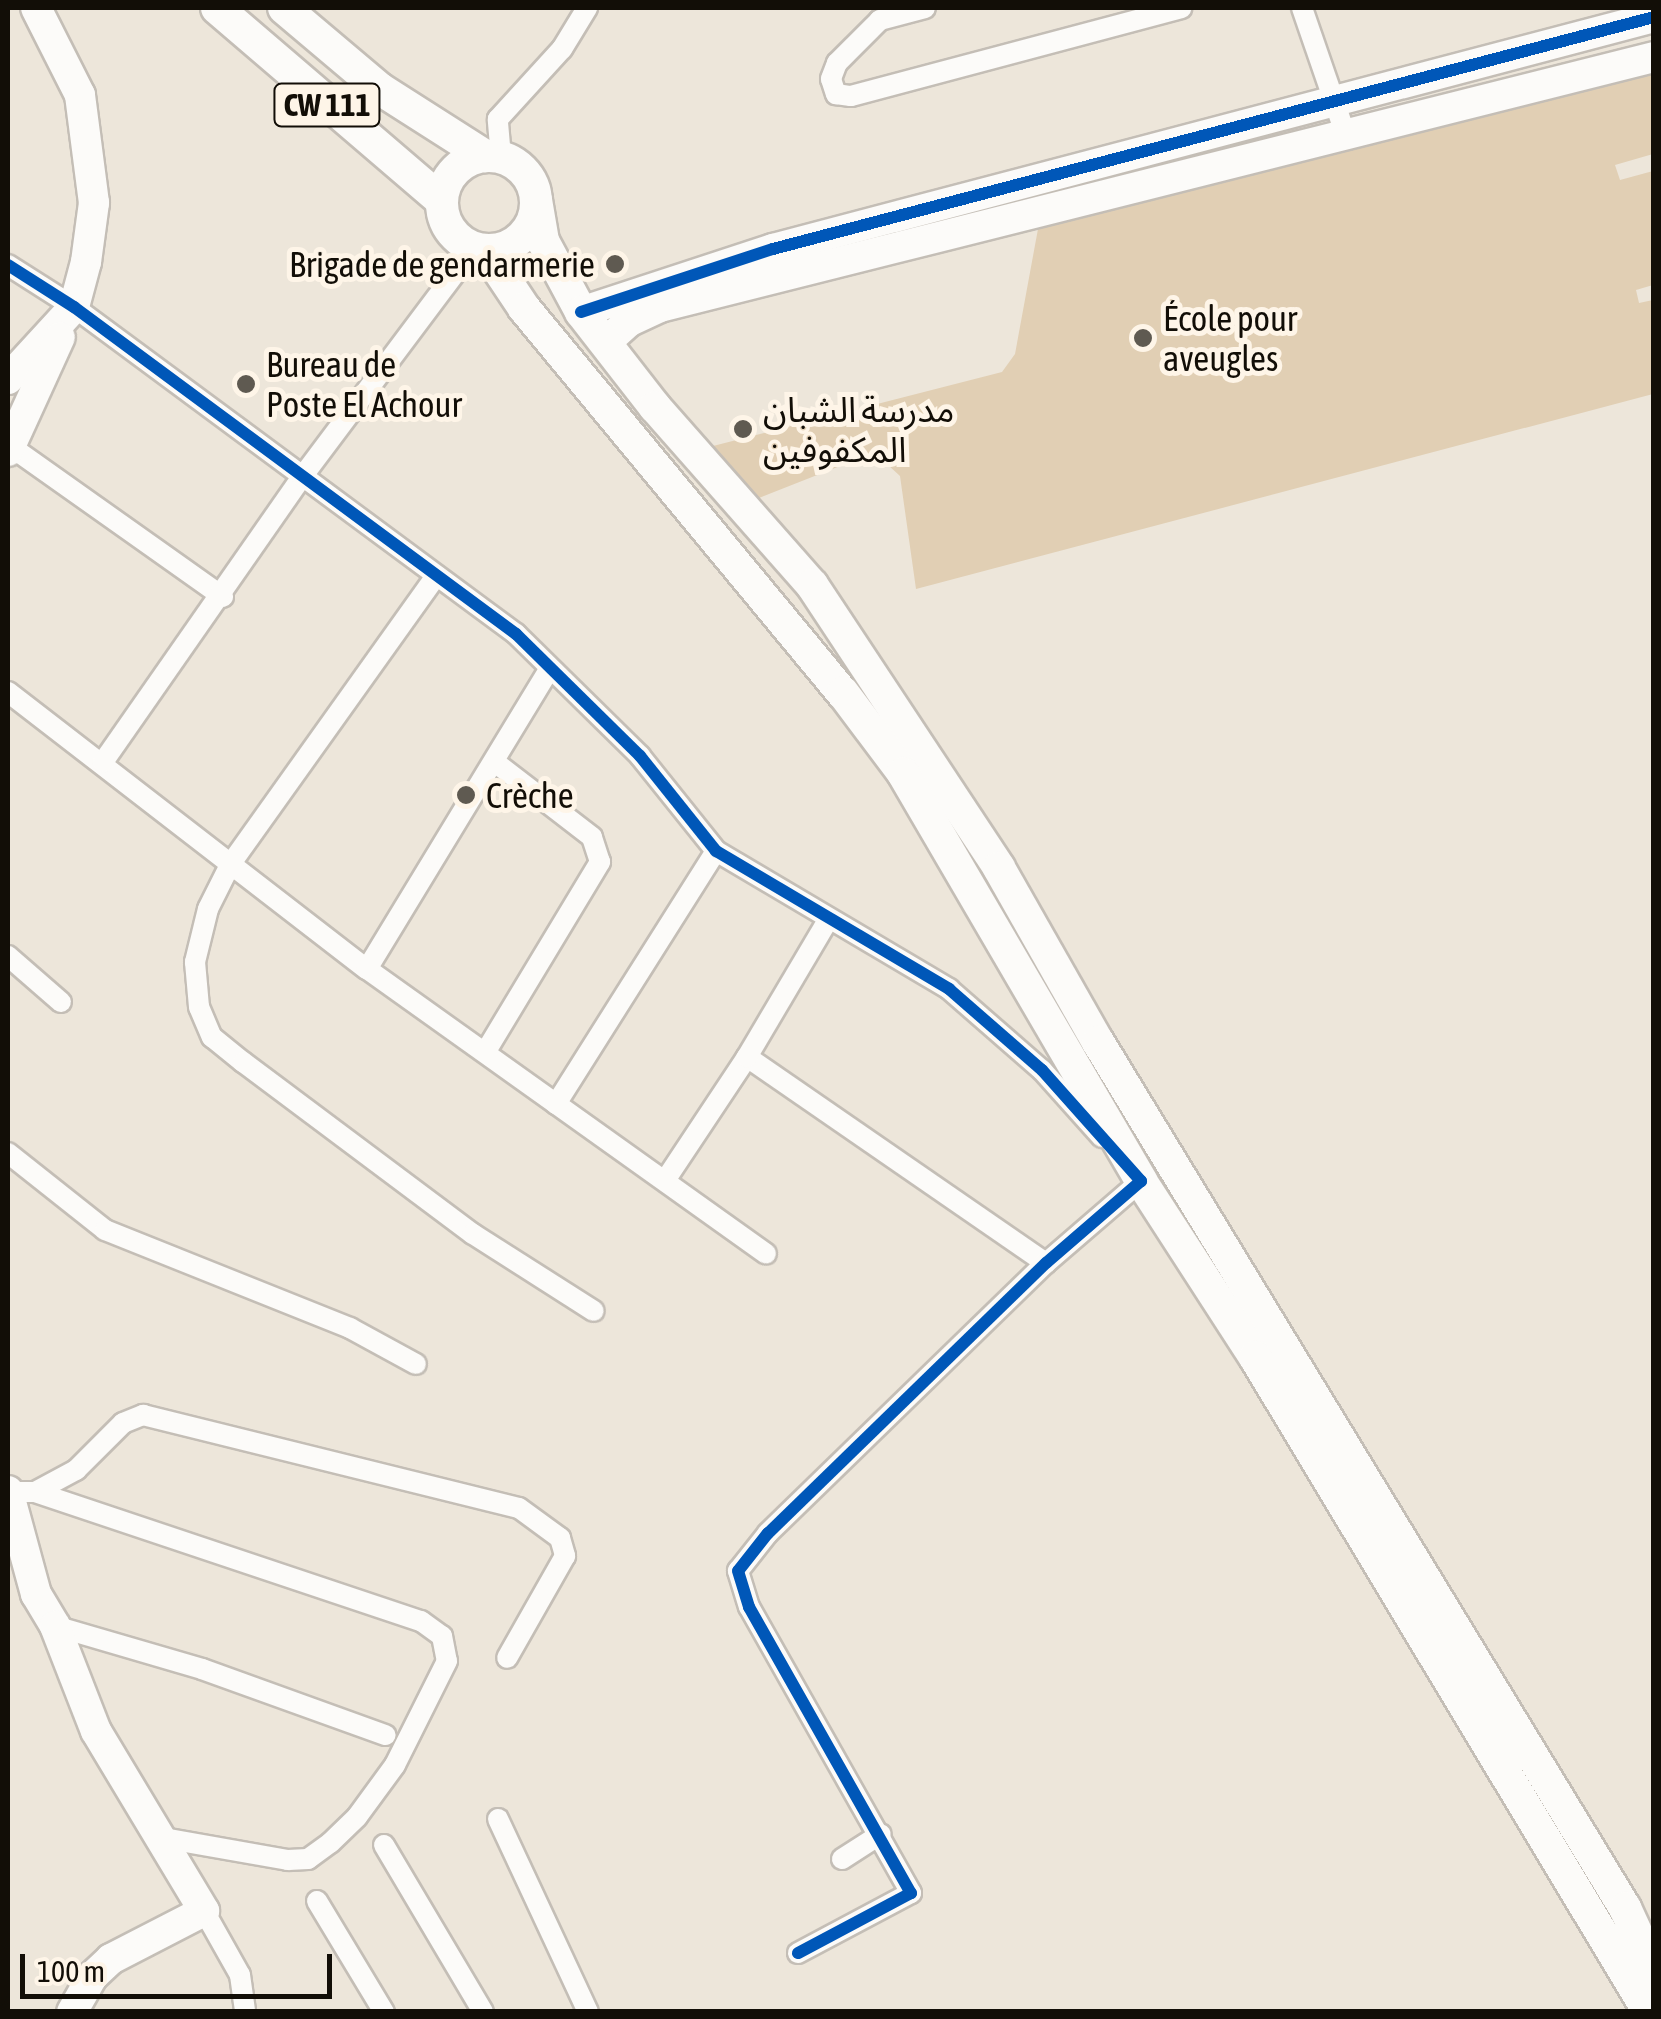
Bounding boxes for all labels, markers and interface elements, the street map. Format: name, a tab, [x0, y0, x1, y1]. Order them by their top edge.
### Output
road number: CW 111	[272, 78, 382, 132]
place label: Brigade de gendarmerie	[289, 243, 595, 285]
marker: Brigade de gendarmerie	[604, 253, 626, 275]
place label: École pour aveugles	[1163, 297, 1297, 379]
marker: École pour aveugles	[1132, 327, 1154, 349]
place label: Bureau de Poste El Achour	[266, 343, 462, 425]
marker: Bureau de Poste El Achour	[235, 373, 257, 395]
place label: مدرسة الشبان المكفوفين	[763, 388, 954, 470]
marker: مدرسة الشبان المكفوفين	[732, 418, 754, 440]
place label: Crèche	[486, 774, 574, 816]
marker: Crèche	[455, 784, 477, 806]
scale bar	[25, 1934, 338, 1996]
text: 100 m	[37, 1954, 105, 1988]

